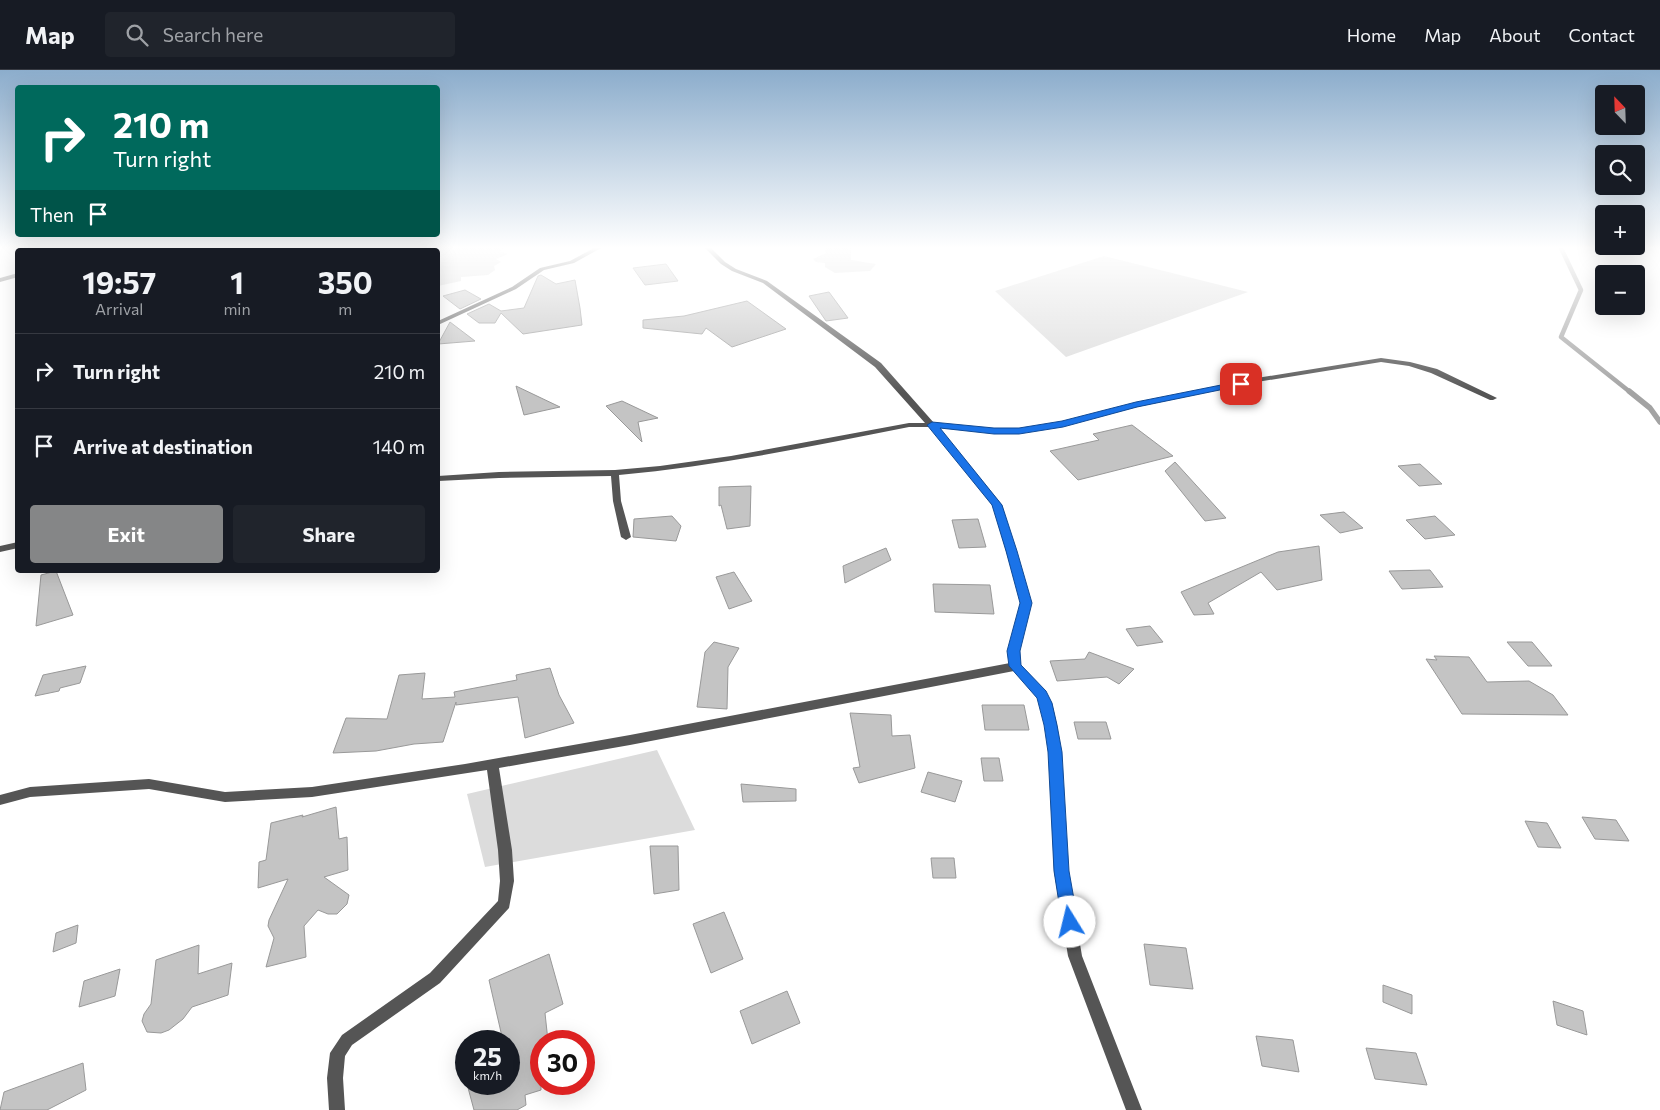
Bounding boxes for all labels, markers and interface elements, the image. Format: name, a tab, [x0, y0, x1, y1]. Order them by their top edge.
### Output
search box	[105, 12, 455, 57]
text: Map	[25, 20, 75, 49]
icon: search	[123, 21, 151, 49]
text: Search here	[163, 23, 263, 46]
text: Home	[1347, 24, 1396, 46]
text: Map	[1424, 24, 1461, 46]
text: About	[1489, 24, 1541, 46]
text: Contact	[1569, 24, 1635, 46]
north arrow	[1595, 85, 1645, 135]
map controls	[1595, 85, 1645, 315]
text: 210 m	[113, 102, 209, 145]
icon: right	[30, 105, 95, 170]
text: Turn right	[113, 145, 211, 172]
button: search	[1595, 145, 1645, 195]
icon: arrive	[84, 200, 112, 228]
text: Then	[30, 203, 74, 226]
button: +	[1595, 205, 1645, 255]
text: 19:57	[82, 263, 156, 300]
text: 1	[230, 263, 244, 300]
text: 350	[318, 263, 373, 300]
button: −	[1595, 265, 1645, 315]
text: Arrival	[95, 299, 143, 318]
text: min	[223, 299, 251, 318]
text: m	[338, 299, 352, 318]
icon: right	[30, 357, 58, 385]
text: Turn right	[73, 360, 160, 383]
text: 210 m	[374, 360, 425, 383]
pin	[1220, 363, 1262, 405]
icon: arrive	[1227, 370, 1255, 398]
icon: arrive	[30, 432, 58, 460]
text: Arrive at destination	[73, 435, 253, 458]
text: 140 m	[373, 435, 425, 458]
button: Exit	[30, 505, 223, 563]
button: Share	[233, 505, 425, 563]
position arrow	[1043, 895, 1095, 947]
speed limit sign: 30	[530, 1030, 595, 1095]
text: 25	[473, 1041, 502, 1071]
text: km/h	[473, 1068, 502, 1082]

